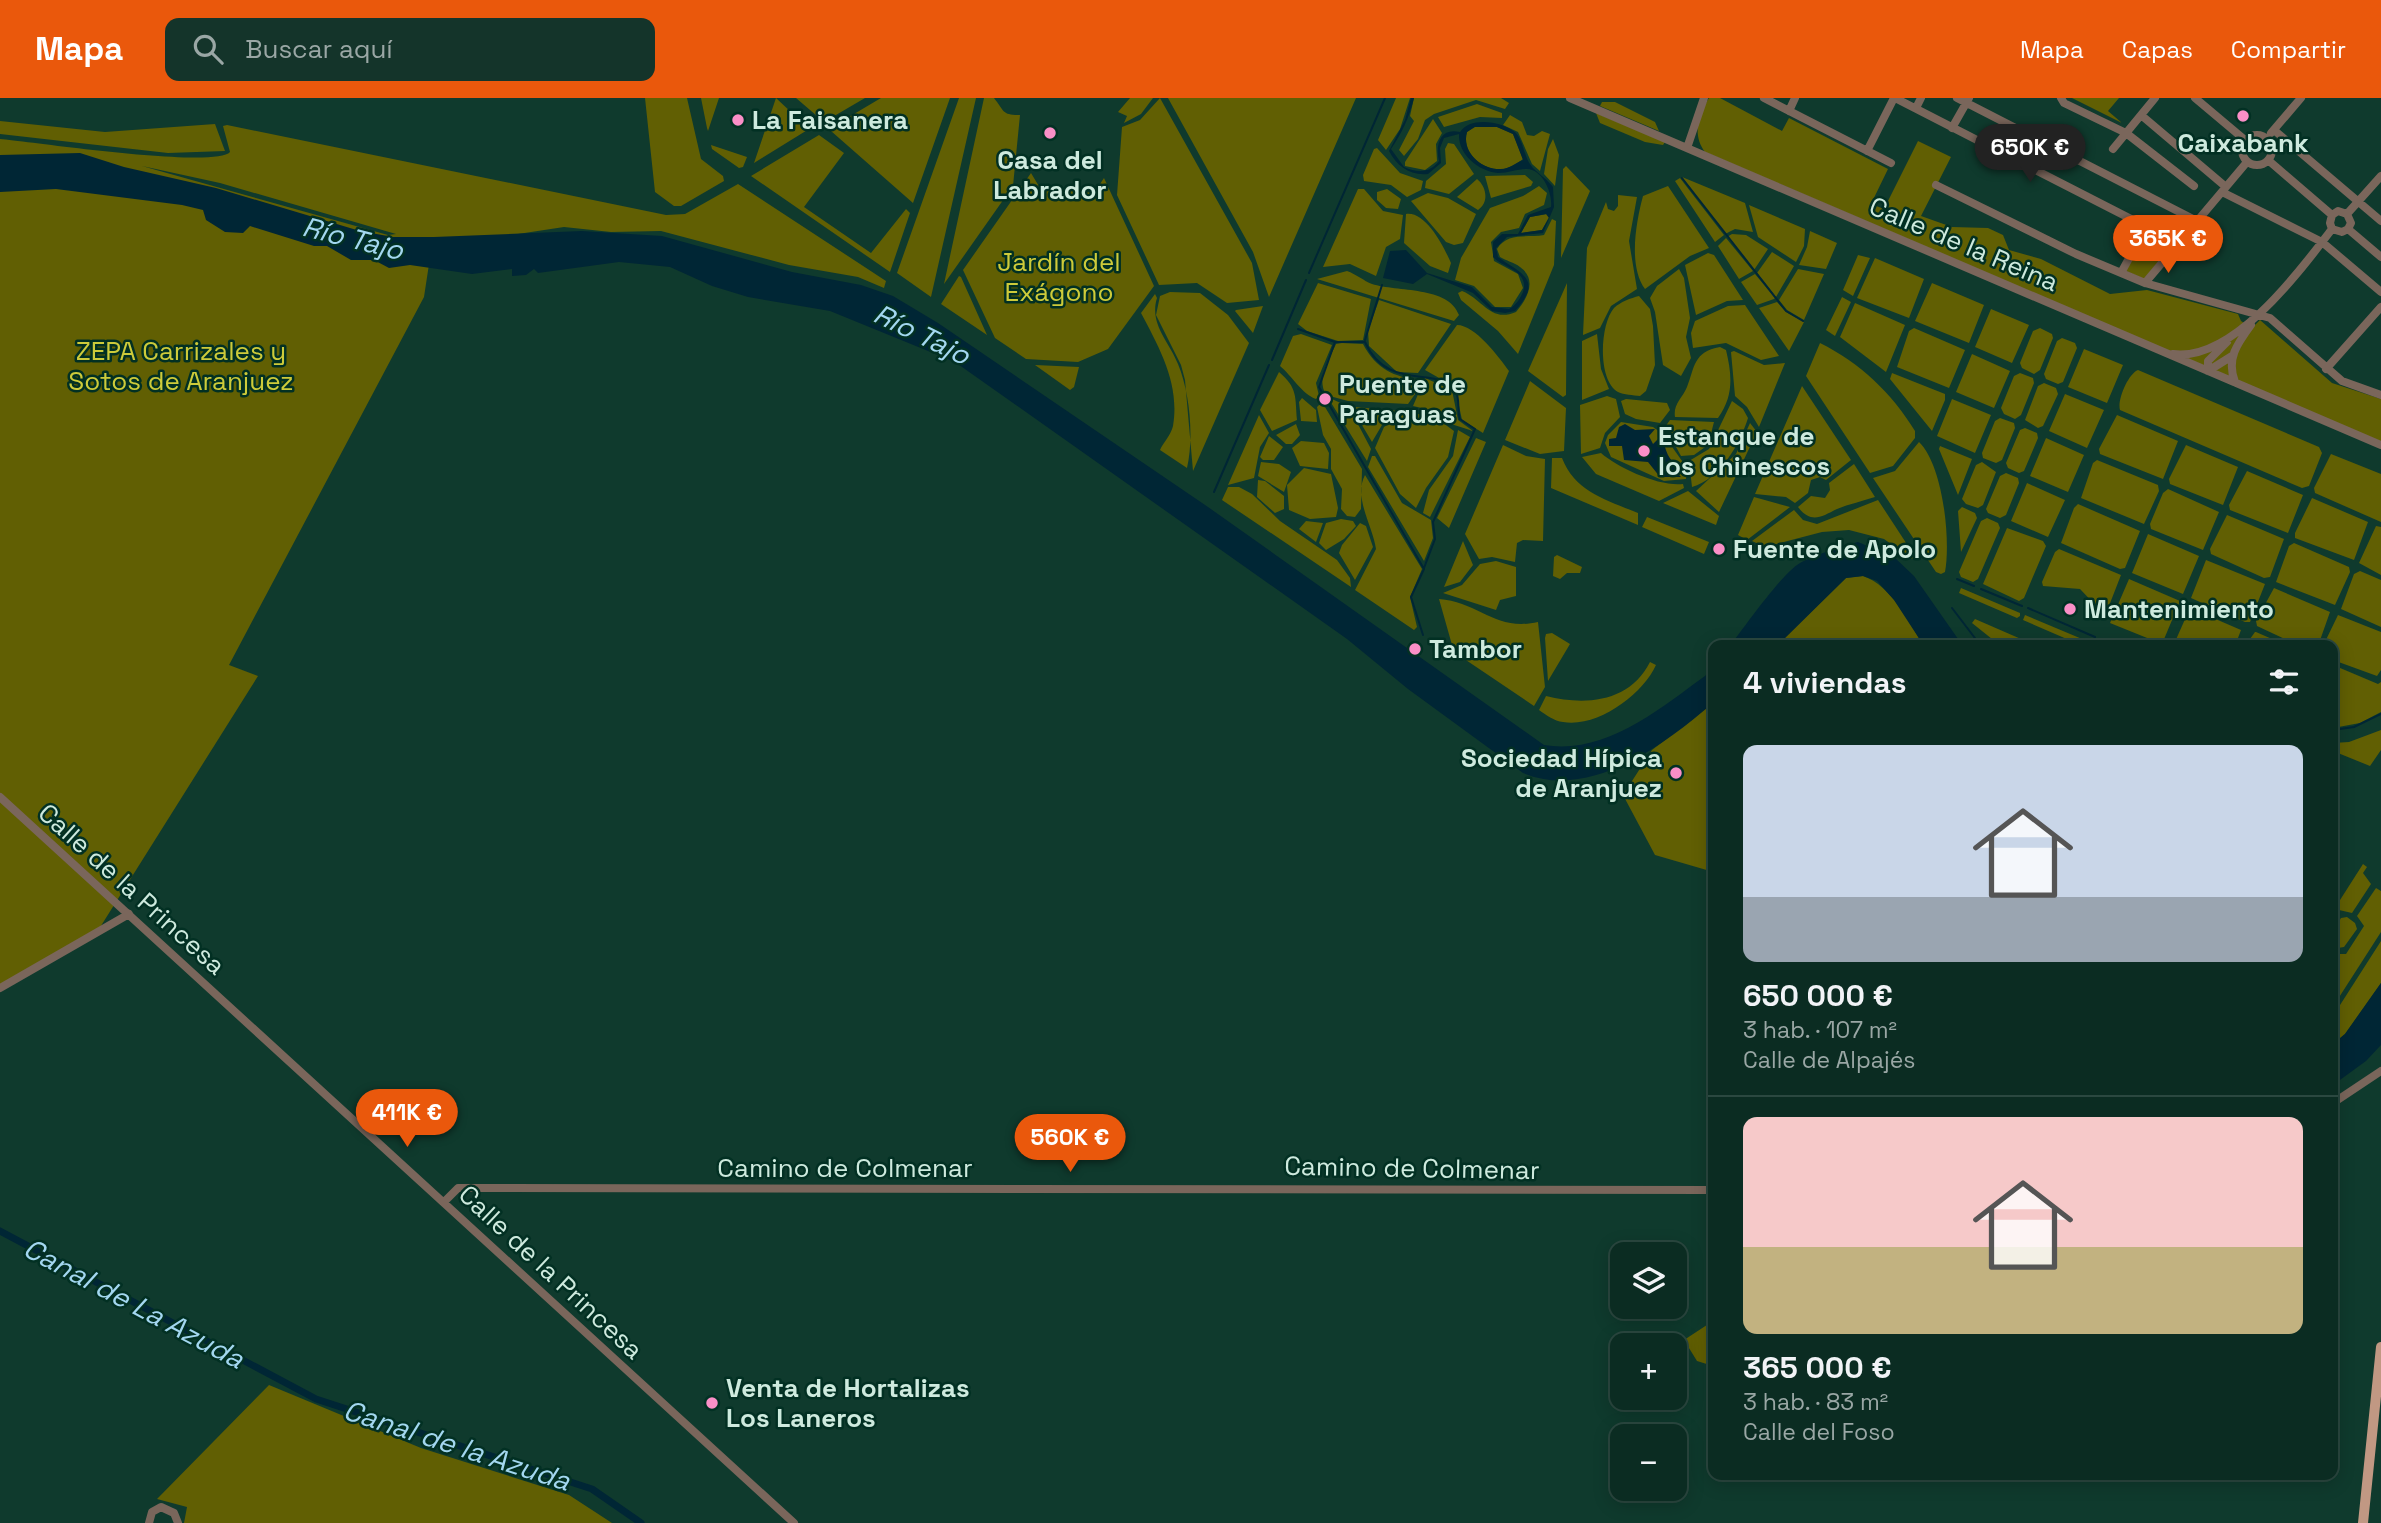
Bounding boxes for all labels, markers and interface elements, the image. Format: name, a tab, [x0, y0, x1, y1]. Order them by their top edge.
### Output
search box	[165, 18, 655, 81]
text: Mapa	[35, 28, 123, 70]
icon: search	[189, 30, 227, 68]
text: Buscar aquí	[245, 32, 393, 66]
text: Mapa	[2020, 34, 2084, 65]
text: Capas	[2122, 34, 2193, 65]
text: Compartir	[2231, 34, 2346, 65]
place label: La Faisanera	[752, 103, 908, 137]
marker: Caixabank	[2235, 108, 2251, 124]
marker: La Faisanera	[730, 112, 746, 128]
marker: Casa del Labrador	[1042, 125, 1058, 141]
pin: 650K €	[1973, 125, 2087, 184]
place label: Caixabank	[2177, 126, 2309, 160]
text: 650K €	[1991, 132, 2069, 162]
place label: Casa del Labrador	[993, 143, 1107, 207]
street label: Calle de la Reina	[1864, 189, 2064, 299]
water label: Río Tajo	[299, 208, 408, 268]
pin: 365K €	[2111, 216, 2225, 275]
text: 365K €	[2129, 223, 2207, 253]
park label: Jardín del Exágono	[997, 245, 1121, 309]
water label: Río Tajo	[868, 295, 977, 373]
park label: ZEPA Carrizales y Sotos de Aranjuez	[68, 334, 294, 398]
place label: Puente de Paraguas	[1339, 367, 1466, 431]
marker: Puente de Paraguas	[1317, 391, 1333, 407]
place label: Estanque de los Chinescos	[1658, 419, 1830, 483]
marker: Estanque de los Chinescos	[1636, 443, 1652, 459]
place label: Fuente de Apolo	[1733, 532, 1936, 566]
marker: Fuente de Apolo	[1711, 541, 1727, 557]
place label: Mantenimiento	[2084, 592, 2274, 626]
marker: Mantenimiento	[2062, 601, 2078, 617]
place label: Tambor	[1429, 632, 1522, 666]
marker: Tambor	[1407, 641, 1423, 657]
text: 4 viviendas	[1743, 663, 1906, 702]
icon: filters	[2265, 663, 2303, 701]
place label: Sociedad Hípica de Aranjuez	[1461, 741, 1662, 805]
marker: Sociedad Hípica de Aranjuez	[1668, 765, 1684, 781]
icon: home	[1960, 790, 2086, 916]
street label: Calle de la Princesa	[31, 796, 233, 982]
text: 650 000 €	[1743, 976, 1893, 1015]
text: 3 hab. · 107 m²	[1743, 1015, 1897, 1045]
text: Calle de Alpajés	[1743, 1045, 1915, 1075]
pin: 411K €	[350, 1090, 464, 1149]
text: 411K €	[372, 1097, 442, 1127]
pin: 560K €	[1013, 1114, 1127, 1174]
text: 560K €	[1031, 1122, 1109, 1152]
street label: Camino de Colmenar	[1284, 1149, 1540, 1187]
street label: Camino de Colmenar	[717, 1151, 973, 1185]
icon: home	[1960, 1162, 2086, 1288]
street label: Calle de la Princesa	[451, 1178, 651, 1366]
water label: Canal de La Azuda	[17, 1230, 251, 1377]
map controls	[1610, 1242, 1687, 1501]
button: layers	[1610, 1242, 1687, 1319]
button: +	[1610, 1333, 1687, 1410]
text: 365 000 €	[1743, 1348, 1892, 1387]
place label: Venta de Hortalizas Los Laneros	[726, 1371, 970, 1435]
text: 3 hab. · 83 m²	[1743, 1387, 1888, 1417]
water label: Canal de la Azuda	[339, 1391, 576, 1499]
marker: Venta de Hortalizas Los Laneros	[704, 1395, 720, 1411]
text: Calle del Foso	[1743, 1417, 1895, 1447]
button: −	[1610, 1424, 1687, 1501]

